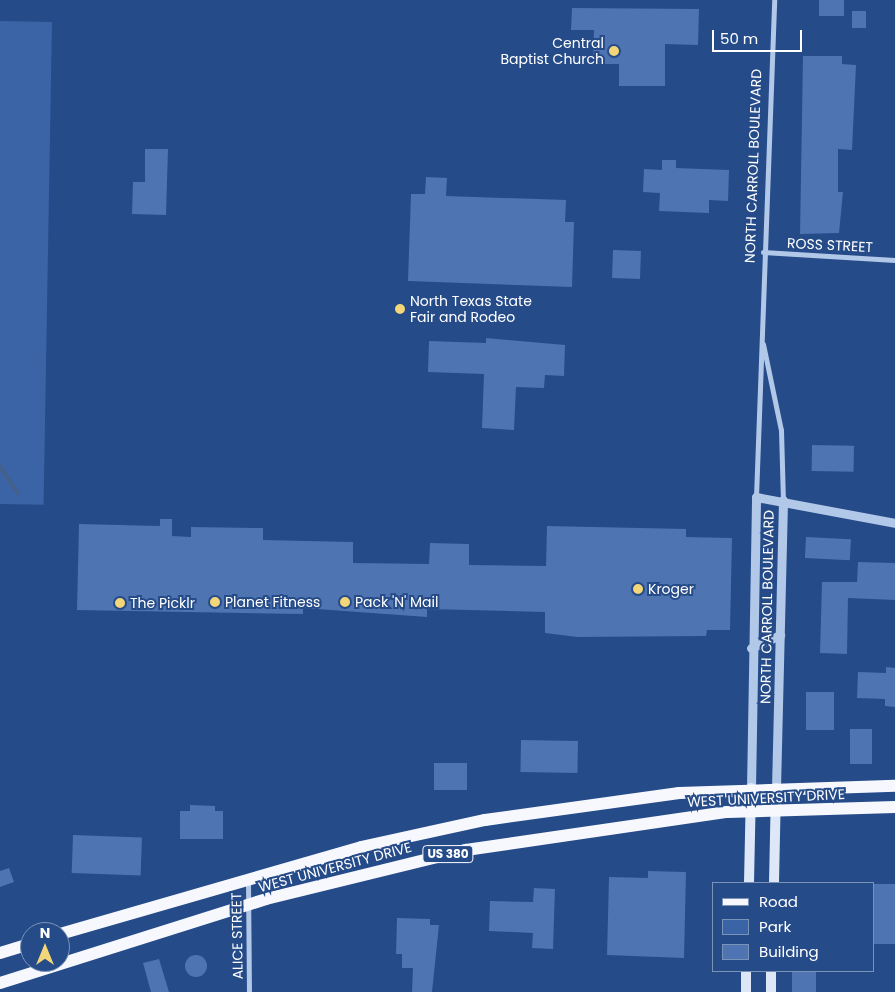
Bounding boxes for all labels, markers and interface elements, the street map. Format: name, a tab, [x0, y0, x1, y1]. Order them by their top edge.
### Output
scale bar	[715, 20, 805, 52]
text: 50 m	[720, 28, 758, 49]
place label: Central Baptist Church	[500, 35, 604, 68]
marker: Central Baptist Church	[608, 45, 620, 57]
street label: NORTH CARROLL BOULEVARD	[741, 69, 765, 263]
street label: ROSS STREET	[787, 234, 873, 256]
place label: North Texas State Fair and Rodeo	[410, 293, 532, 326]
marker: North Texas State Fair and Rodeo	[394, 303, 406, 315]
street label: NORTH CARROLL BOULEVARD	[757, 510, 777, 704]
place label: Kroger	[648, 581, 694, 597]
marker: Kroger	[632, 583, 644, 595]
place label: Planet Fitness	[225, 594, 320, 610]
place label: Pack 'N' Mail	[355, 594, 438, 610]
place label: The Picklr	[130, 595, 195, 611]
marker: Planet Fitness	[209, 596, 221, 608]
marker: Pack 'N' Mail	[339, 596, 351, 608]
marker: The Picklr	[114, 597, 126, 609]
street label: WEST UNIVERSITY DRIVE	[687, 785, 845, 811]
street label: WEST UNIVERSITY DRIVE	[257, 838, 413, 896]
road number: US 380	[422, 844, 474, 864]
legend	[712, 882, 875, 972]
text: Road	[759, 891, 798, 912]
street label: ALICE STREET	[228, 892, 246, 980]
text: Park	[759, 916, 791, 937]
north arrow	[20, 922, 70, 972]
text: N	[40, 923, 50, 943]
text: Building	[759, 941, 819, 962]

